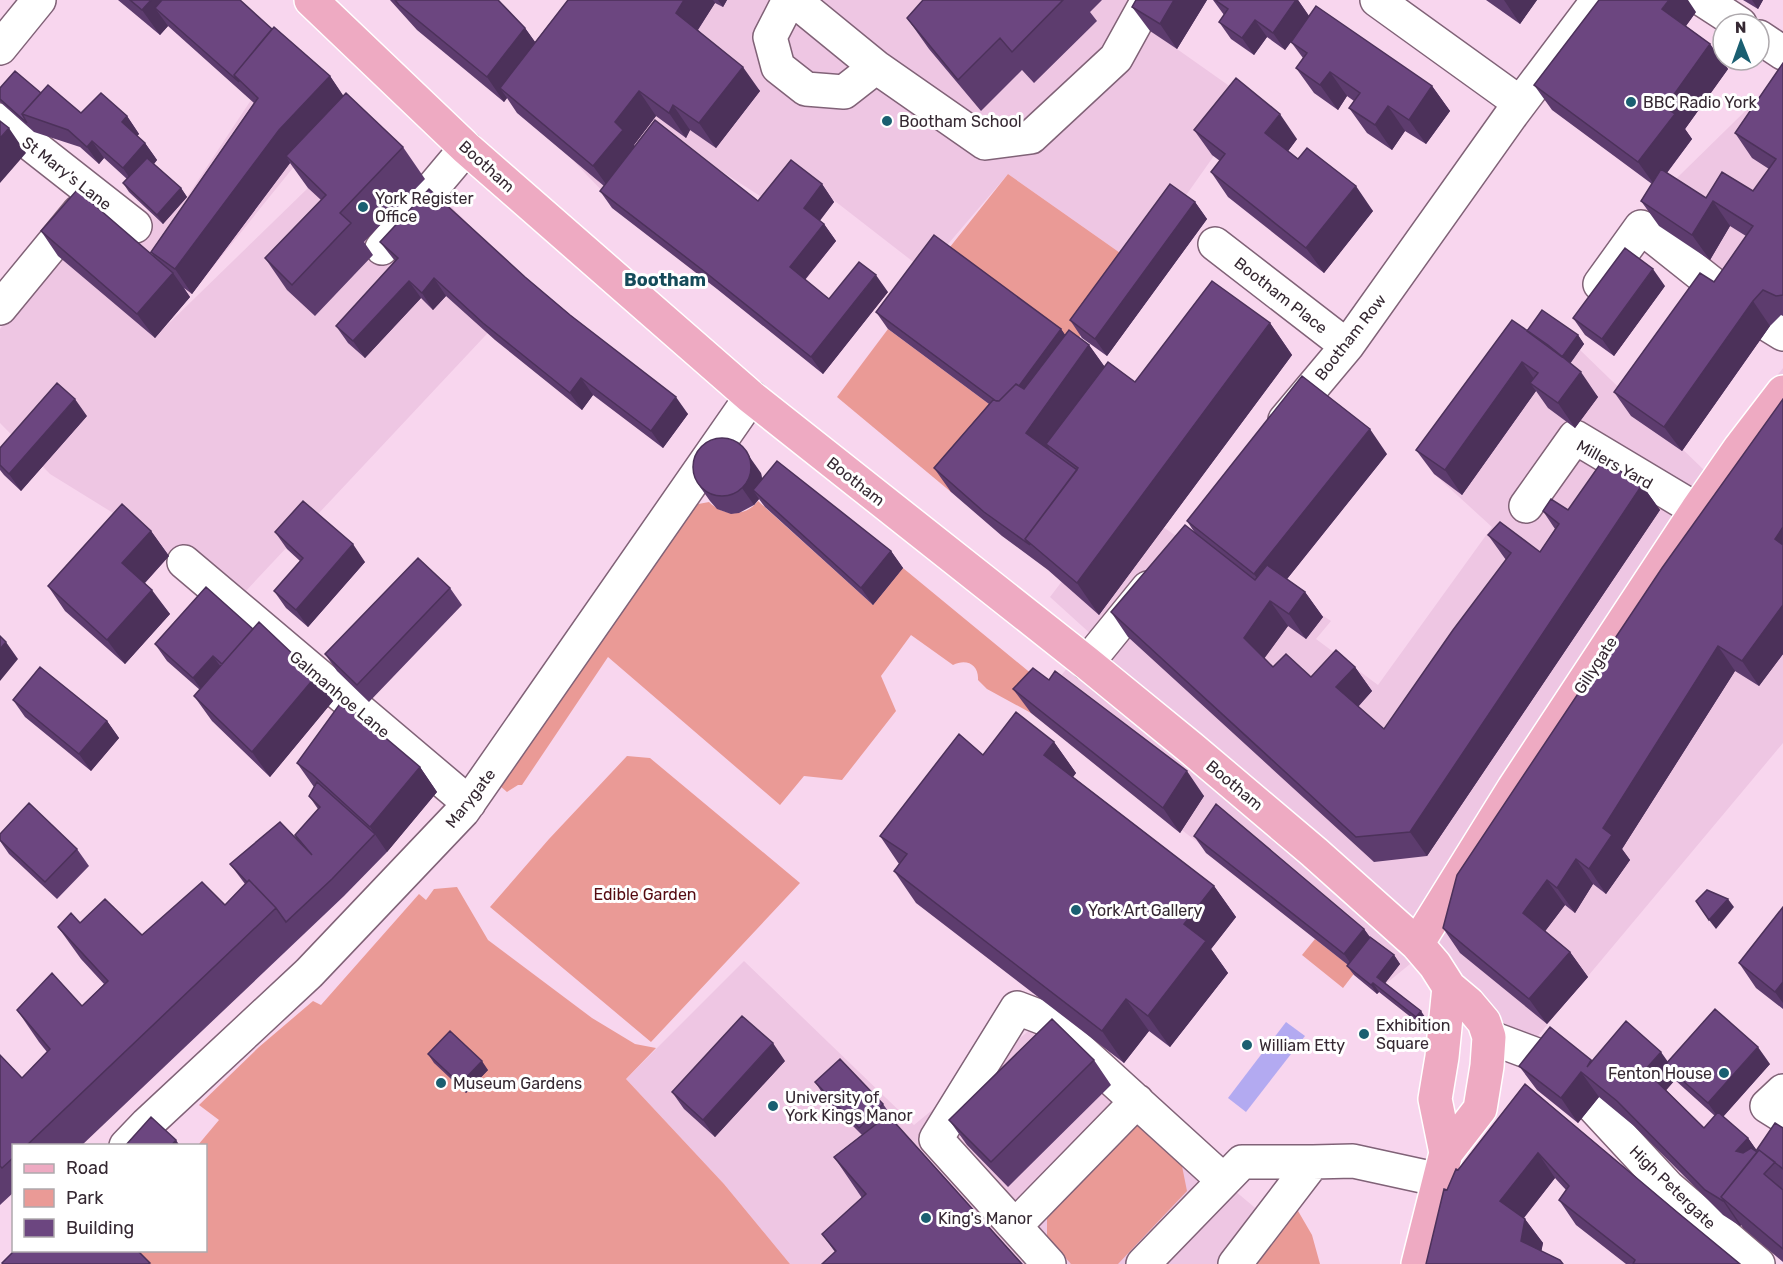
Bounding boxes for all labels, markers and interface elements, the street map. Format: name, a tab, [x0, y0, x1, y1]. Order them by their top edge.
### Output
north arrow	[1711, 12, 1771, 72]
text: N	[1735, 18, 1747, 37]
place label: BBC Radio York	[1643, 93, 1758, 112]
marker: BBC Radio York	[1624, 95, 1638, 109]
place label: Bootham School	[899, 112, 1022, 131]
marker: Bootham School	[880, 114, 894, 128]
street label: St Mary's Lane	[18, 133, 115, 214]
street label: Bootham	[455, 137, 518, 196]
place label: York Register Office	[375, 189, 474, 226]
marker: York Register Office	[356, 200, 370, 214]
street label: Bootham Place	[1230, 253, 1331, 338]
district label: Bootham	[624, 269, 706, 291]
street label: Bootham Row	[1311, 290, 1390, 384]
street label: Millers Yard	[1573, 436, 1656, 493]
street label: Bootham	[823, 453, 888, 510]
street label: Gillygate	[1570, 633, 1621, 698]
street label: Galmanhoe Lane	[286, 647, 394, 742]
street label: Bootham	[1203, 756, 1267, 815]
street label: Marygate	[441, 765, 499, 832]
park label: Edible Garden	[593, 885, 697, 904]
place label: York Art Gallery	[1088, 901, 1202, 920]
marker: York Art Gallery	[1069, 903, 1083, 917]
place label: Exhibition Square	[1376, 1016, 1450, 1053]
marker: Exhibition Square	[1357, 1027, 1371, 1041]
place label: William Etty	[1259, 1036, 1345, 1055]
marker: William Etty	[1240, 1038, 1254, 1052]
place label: Fenton House	[1608, 1064, 1712, 1083]
marker: Fenton House	[1717, 1066, 1731, 1080]
place label: Museum Gardens	[453, 1074, 582, 1093]
marker: Museum Gardens	[434, 1076, 448, 1090]
place label: University of York Kings Manor	[785, 1088, 913, 1125]
marker: University of York Kings Manor	[766, 1099, 780, 1113]
street label: High Petergate	[1626, 1142, 1720, 1233]
legend	[12, 1144, 207, 1252]
text: Road	[66, 1157, 109, 1179]
text: Park	[66, 1187, 104, 1209]
place label: King's Manor	[938, 1209, 1032, 1228]
marker: King's Manor	[919, 1211, 933, 1225]
text: Building	[66, 1217, 134, 1239]

